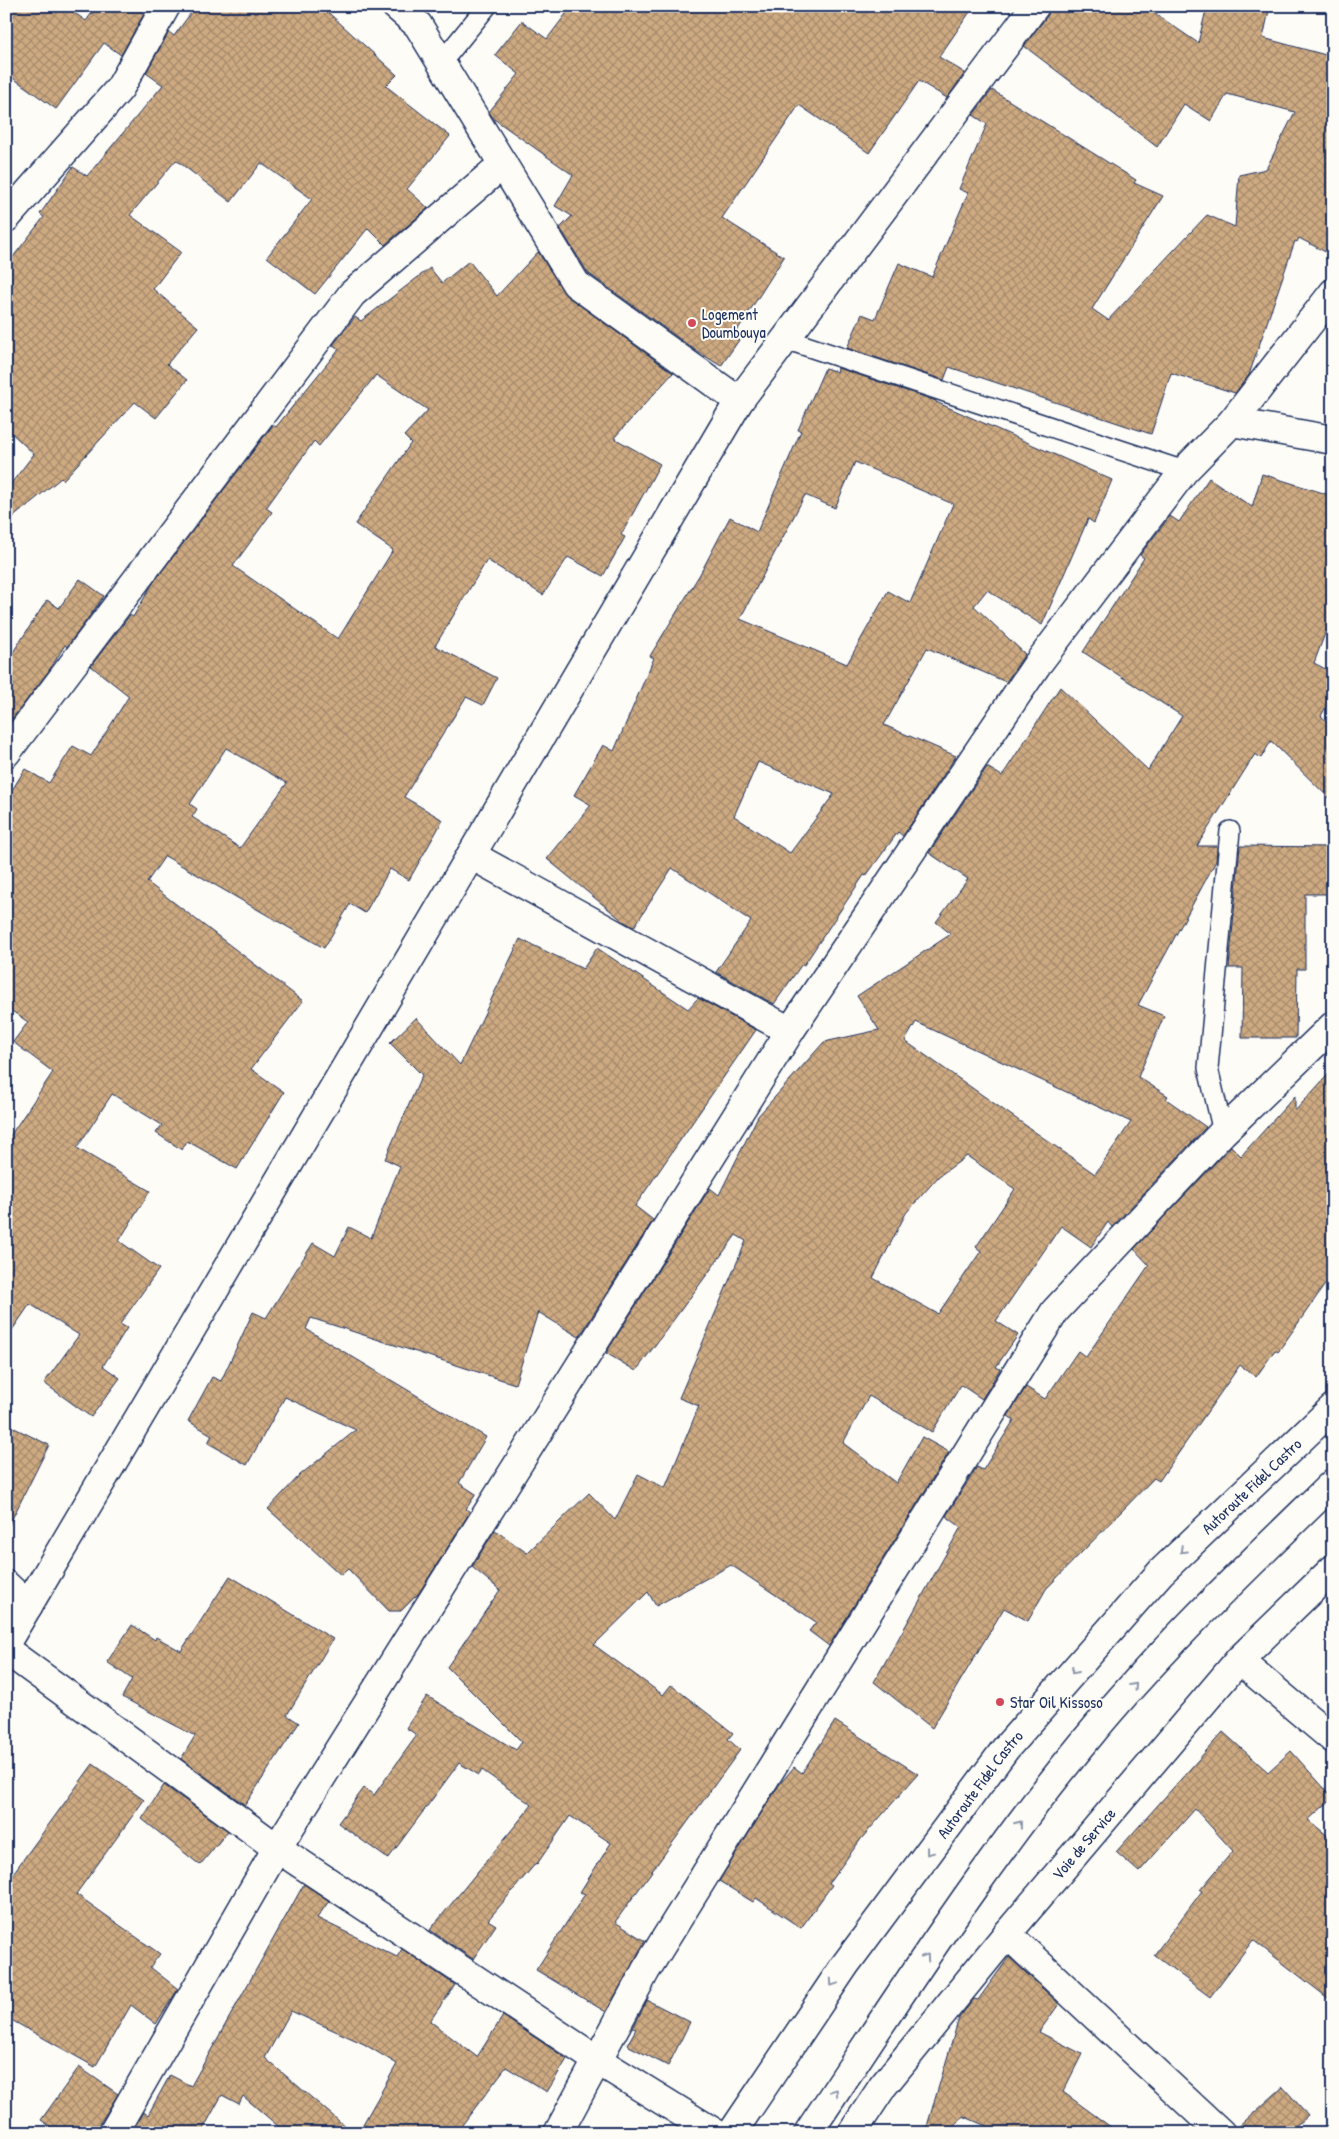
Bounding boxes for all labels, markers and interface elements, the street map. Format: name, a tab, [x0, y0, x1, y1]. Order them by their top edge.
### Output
place label: Logement Doumbouya	[702, 303, 766, 343]
marker: Logement Doumbouya	[686, 317, 698, 329]
street label: Autoroute Fidel Castro	[1197, 1433, 1306, 1539]
one-way arrow	[1180, 1545, 1189, 1554]
one-way arrow	[1071, 1665, 1080, 1674]
one-way arrow	[1128, 1682, 1137, 1691]
place label: Star Oil Kissoso	[1010, 1691, 1103, 1713]
marker: Star Oil Kissoso	[994, 1696, 1006, 1708]
street label: Autoroute Fidel Castro	[932, 1725, 1028, 1843]
street label: Voie de Service	[1047, 1802, 1121, 1884]
one-way arrow	[1013, 1821, 1021, 1830]
one-way arrow	[926, 1846, 935, 1856]
one-way arrow	[920, 1954, 929, 1963]
one-way arrow	[830, 1977, 839, 1987]
one-way arrow	[829, 2089, 838, 2098]

